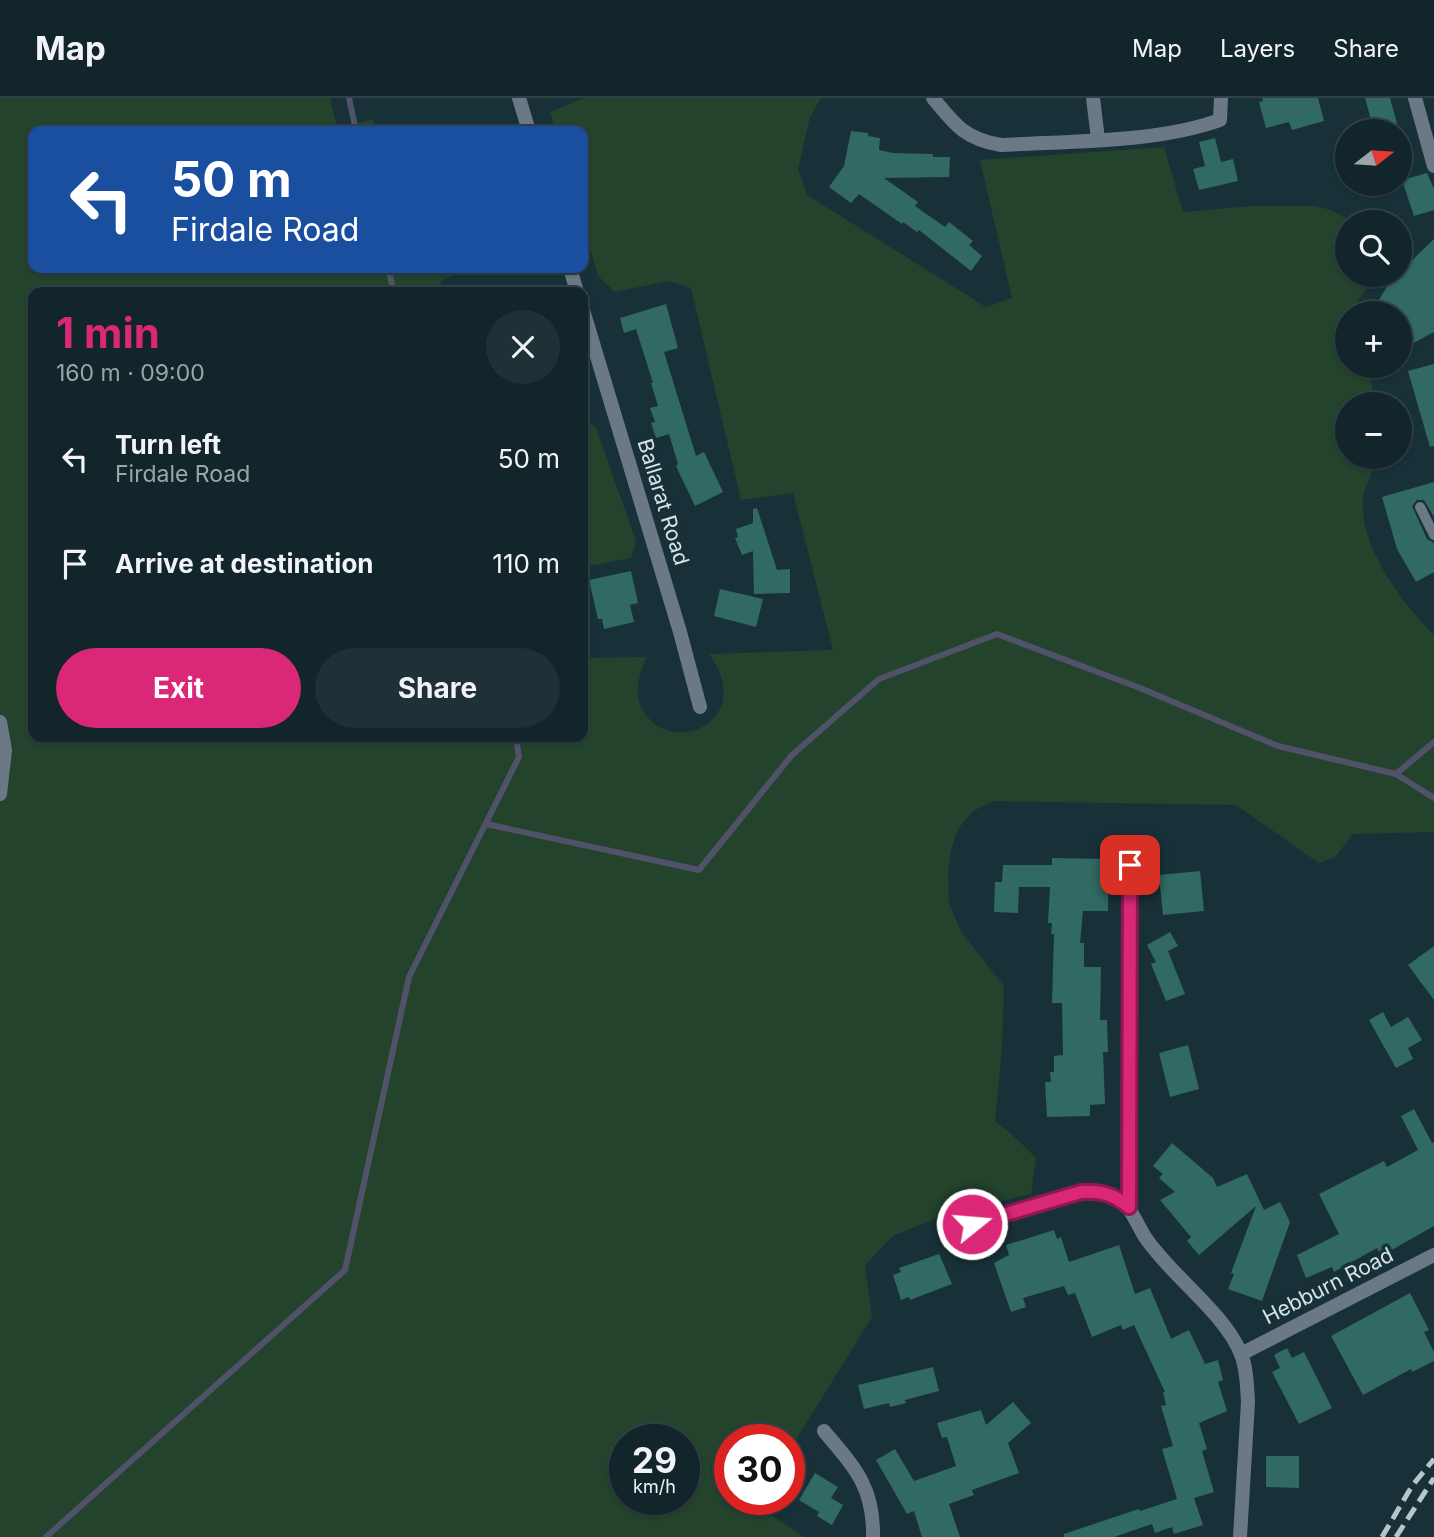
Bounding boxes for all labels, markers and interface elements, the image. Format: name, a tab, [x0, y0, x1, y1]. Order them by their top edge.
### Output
text: Map	[35, 28, 106, 68]
text: Map	[1132, 34, 1182, 63]
text: Layers	[1220, 34, 1295, 63]
text: Share	[1333, 34, 1399, 63]
north arrow	[1335, 119, 1412, 196]
map controls	[1335, 119, 1412, 469]
text: 50 m	[171, 150, 292, 209]
icon: left	[56, 154, 147, 245]
text: Firdale Road	[171, 210, 359, 249]
button: search	[1335, 210, 1412, 287]
button: +	[1335, 301, 1412, 378]
text: 1 min	[56, 307, 160, 358]
button: close	[486, 310, 560, 384]
text: 160 m · 09:00	[56, 359, 205, 387]
button: −	[1335, 392, 1412, 469]
text: Turn left	[115, 429, 221, 460]
street label: Ballarat Road	[632, 436, 695, 568]
icon: left	[56, 440, 94, 478]
text: 50 m	[498, 443, 560, 474]
text: Firdale Road	[115, 460, 250, 488]
icon: arrive	[56, 545, 94, 583]
text: Arrive at destination	[115, 548, 374, 579]
text: 110 m	[492, 548, 560, 579]
button: Exit	[56, 648, 301, 728]
button: Share	[315, 648, 560, 728]
pin	[1100, 835, 1160, 895]
icon: arrive	[1111, 846, 1149, 884]
position arrow	[935, 1187, 1009, 1261]
street label: Hebburn Road	[1258, 1242, 1397, 1329]
speed limit sign: 30	[714, 1424, 805, 1515]
text: 29	[632, 1439, 677, 1481]
text: km/h	[633, 1476, 676, 1497]

